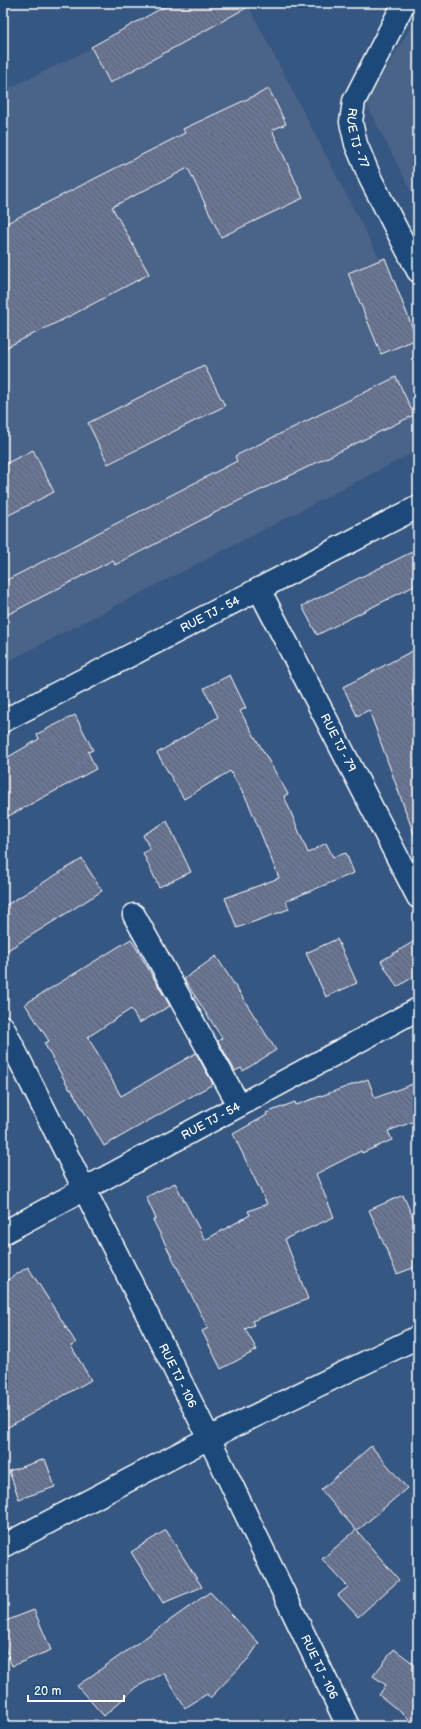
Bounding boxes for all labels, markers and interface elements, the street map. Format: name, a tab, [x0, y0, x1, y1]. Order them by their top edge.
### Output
street label: RUE TJ - 77	[343, 107, 372, 171]
street label: RUE TJ - 54	[178, 593, 243, 636]
street label: RUE TJ - 79	[317, 711, 359, 775]
street label: RUE TJ - 54	[179, 1099, 244, 1143]
street label: RUE TJ - 106	[155, 1341, 200, 1411]
street label: RUE TJ - 106	[297, 1632, 341, 1702]
scale bar	[28, 1677, 124, 1703]
text: 20 m	[34, 1684, 61, 1699]

